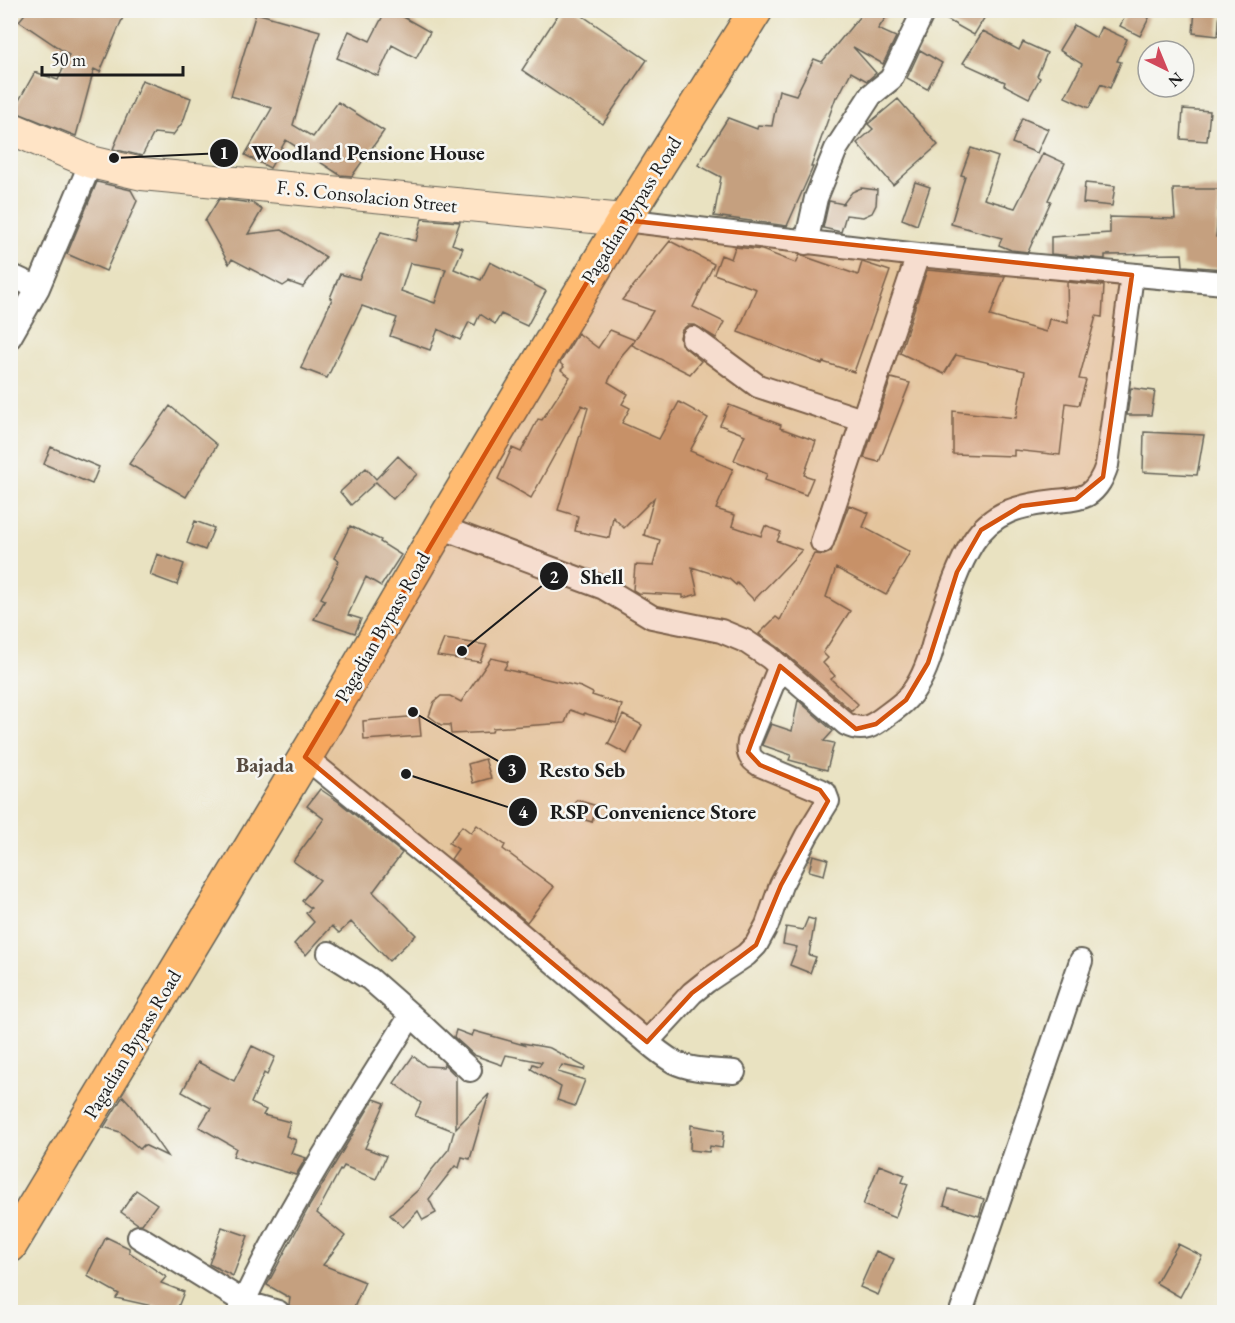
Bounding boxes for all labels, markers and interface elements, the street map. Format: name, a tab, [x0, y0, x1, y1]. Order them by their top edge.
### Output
scale bar	[42, 39, 183, 77]
north arrow	[1136, 39, 1196, 99]
text: 50 m	[51, 48, 86, 71]
text: N	[1164, 68, 1188, 92]
street label: Pagadian Bypass Road	[575, 130, 687, 289]
callout: Woodland Pensione House	[209, 133, 496, 172]
text: Woodland Pensione House	[251, 139, 485, 166]
text: 1	[219, 141, 229, 164]
street label: F. S. Consolacion Street	[275, 174, 459, 218]
street label: Pagadian Bypass Road	[328, 546, 436, 707]
callout: Shell	[539, 557, 636, 596]
text: Shell	[581, 563, 623, 590]
text: 2	[549, 565, 559, 588]
callout: Resto Seb	[497, 750, 637, 789]
district label: Bajada	[236, 751, 295, 778]
text: Resto Seb	[539, 756, 625, 783]
text: 3	[507, 758, 517, 781]
callout: RSP Convenience Store	[508, 792, 768, 831]
text: RSP Convenience Store	[550, 798, 756, 825]
text: 4	[518, 800, 528, 823]
street label: Pagadian Bypass Road	[77, 964, 187, 1123]

